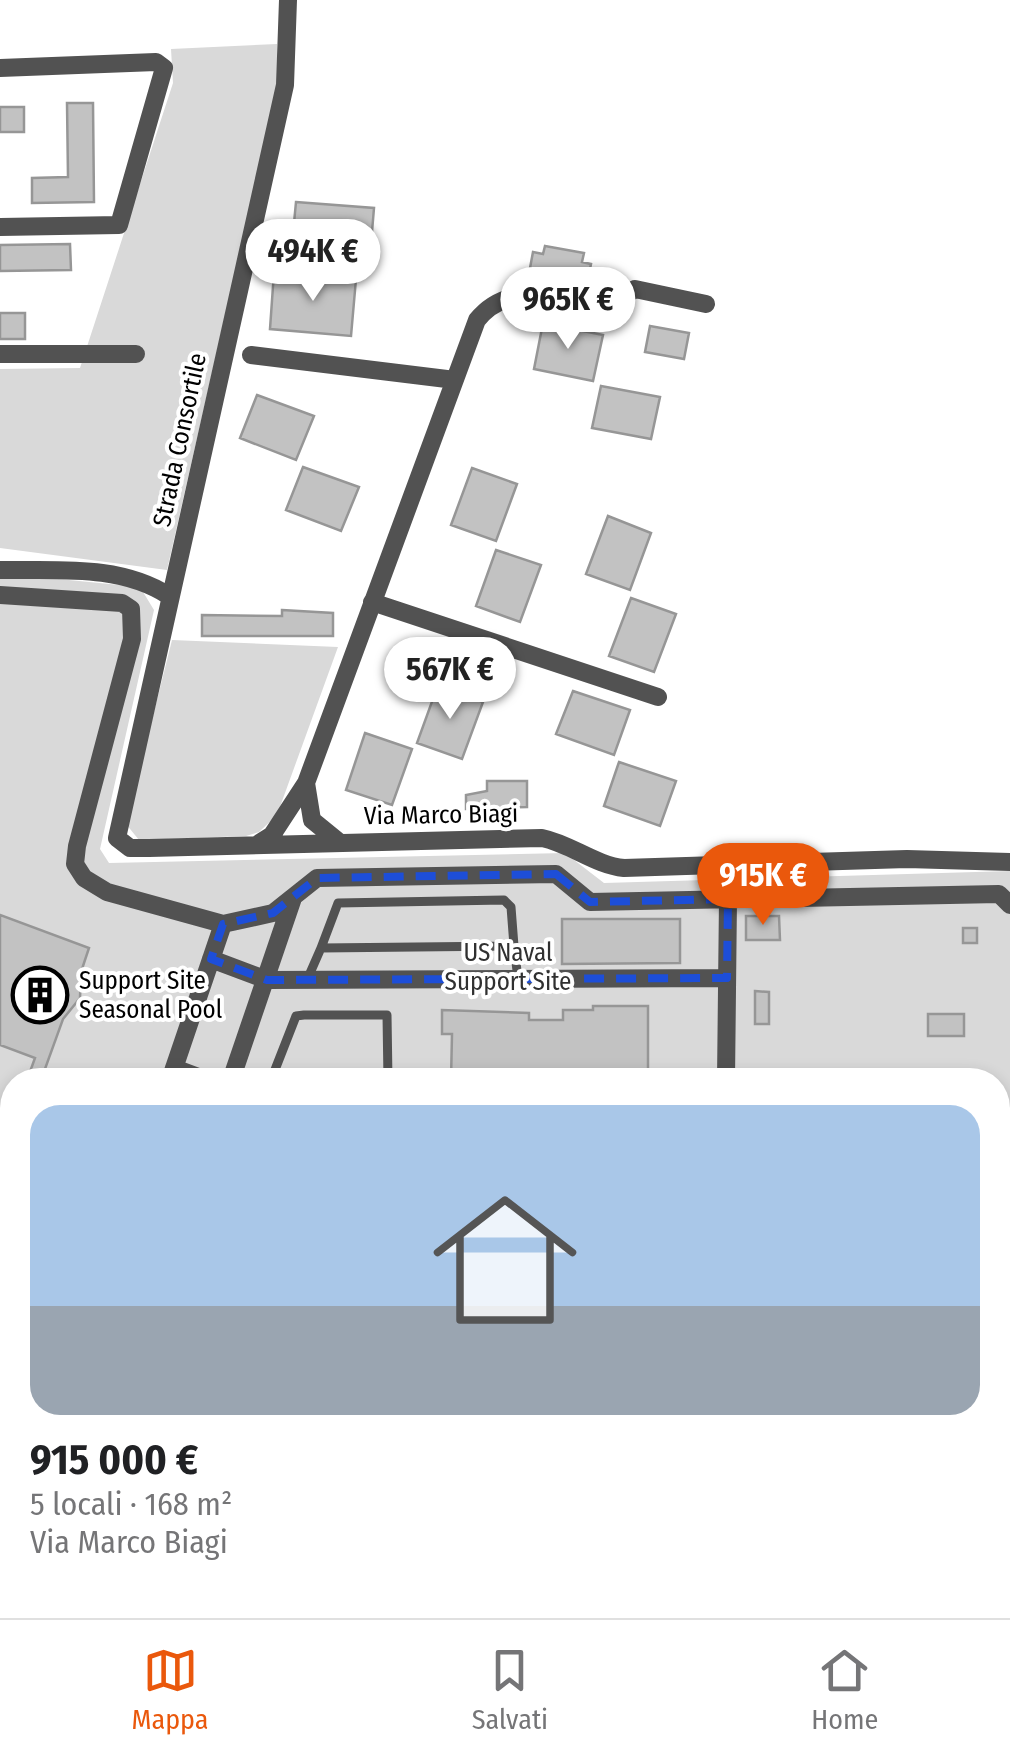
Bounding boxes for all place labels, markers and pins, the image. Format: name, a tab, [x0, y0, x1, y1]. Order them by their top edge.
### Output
pin: 494K €	[232, 219, 394, 304]
pin: 965K €	[487, 267, 649, 352]
pin: 567K €	[369, 637, 531, 722]
pin: 915K €	[682, 843, 844, 928]
building icon: Support Site Seasonal Pool	[10, 965, 70, 1025]
place label: Support Site Seasonal Pool	[79, 966, 223, 1025]

